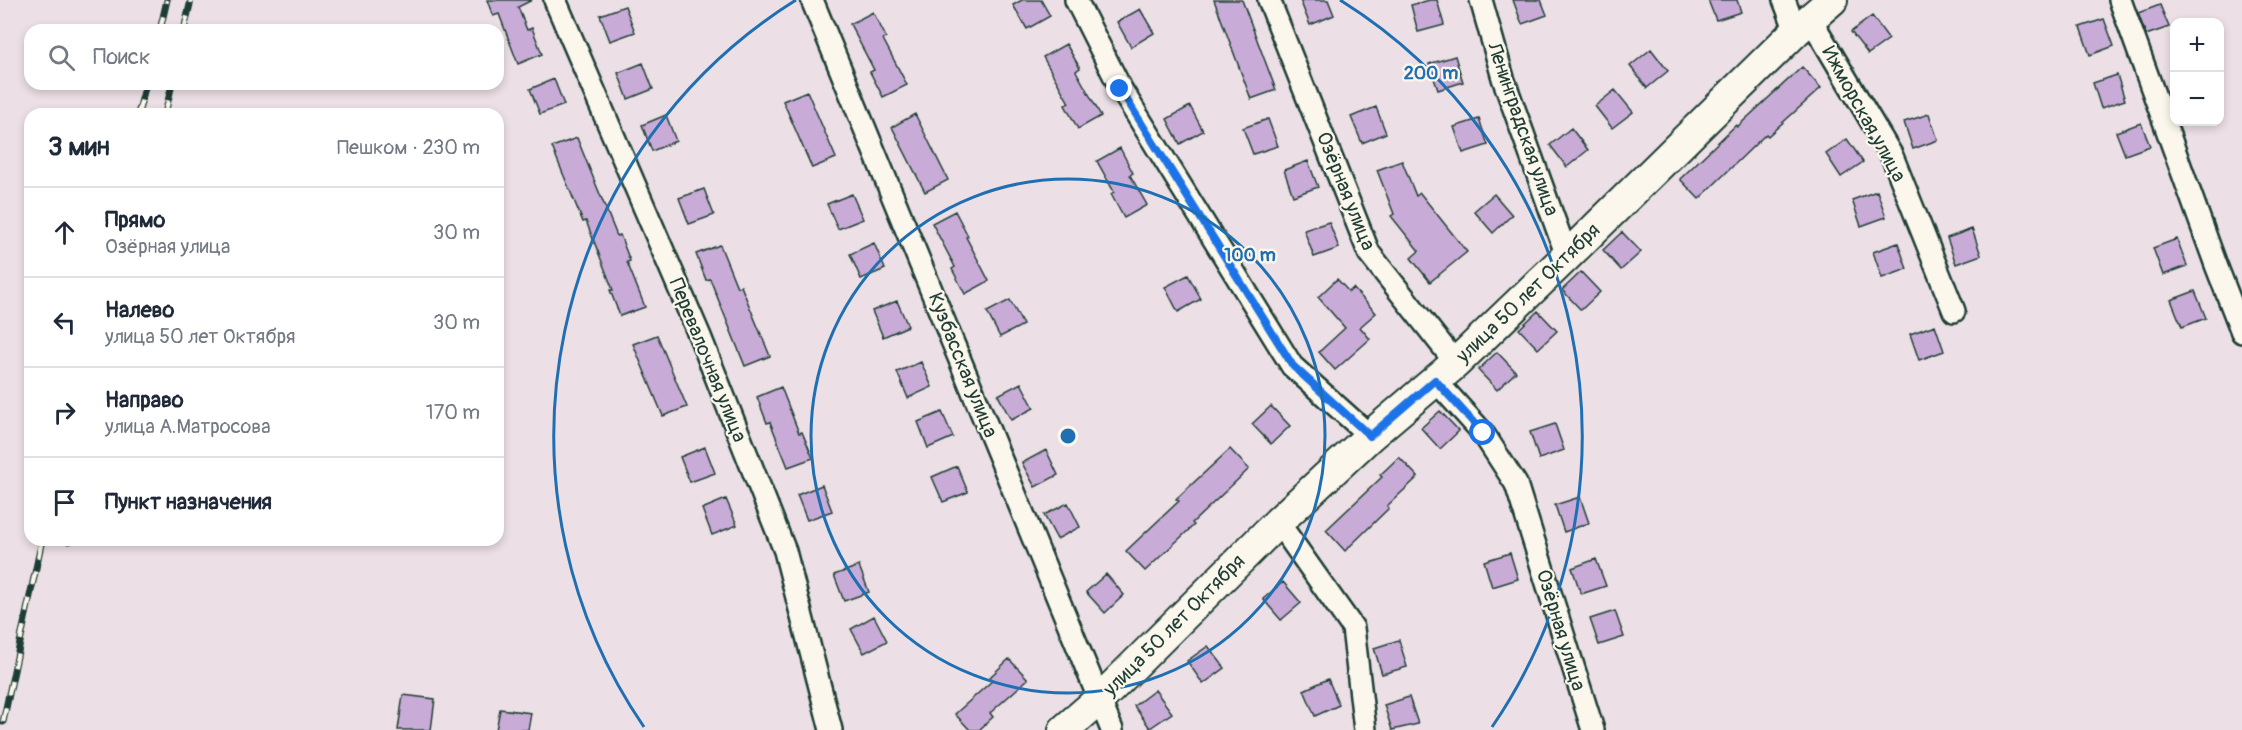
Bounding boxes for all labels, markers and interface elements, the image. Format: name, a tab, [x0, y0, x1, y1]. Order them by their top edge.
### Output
map controls	[2170, 18, 2224, 126]
button: +	[2170, 18, 2224, 72]
search box	[24, 24, 504, 90]
street label: Ленинградская улица	[1481, 38, 1564, 219]
icon: search	[45, 41, 78, 74]
street label: Ижморская улица	[1816, 42, 1912, 186]
text: Поиск	[93, 43, 150, 71]
text: 200 m	[1404, 62, 1458, 85]
button: −	[2170, 72, 2224, 126]
route end	[1106, 75, 1132, 101]
street label: Озёрная улица	[1311, 128, 1381, 254]
text: 3 мин	[48, 131, 110, 163]
text: Пешком · 230 m	[337, 135, 480, 160]
text: Прямо	[105, 206, 165, 234]
icon: ahead	[48, 216, 81, 249]
street label: улица 50 лет Октября	[1450, 218, 1605, 369]
text: 30 m	[433, 220, 480, 245]
text: Озёрная улица	[105, 234, 230, 259]
text: 100 m	[1224, 244, 1276, 267]
street label: Перевалочная улица	[664, 274, 752, 446]
street label: Кузбасская улица	[923, 289, 1003, 441]
text: Налево	[105, 296, 174, 324]
icon: left	[48, 306, 81, 339]
text: 30 m	[433, 310, 480, 335]
text: улица 50 лет Октября	[105, 324, 295, 349]
text: Направо	[105, 386, 184, 414]
icon: right	[48, 396, 81, 429]
text: 170 m	[426, 400, 480, 425]
text: улица А.Матросова	[105, 414, 270, 439]
route start	[1469, 419, 1495, 445]
centre of rings	[1058, 426, 1078, 446]
icon: arrive	[48, 486, 81, 519]
text: Пункт назначения	[105, 488, 272, 516]
street label: улица 50 лет Октября	[1097, 549, 1250, 702]
street label: Озёрная улица	[1531, 566, 1591, 694]

